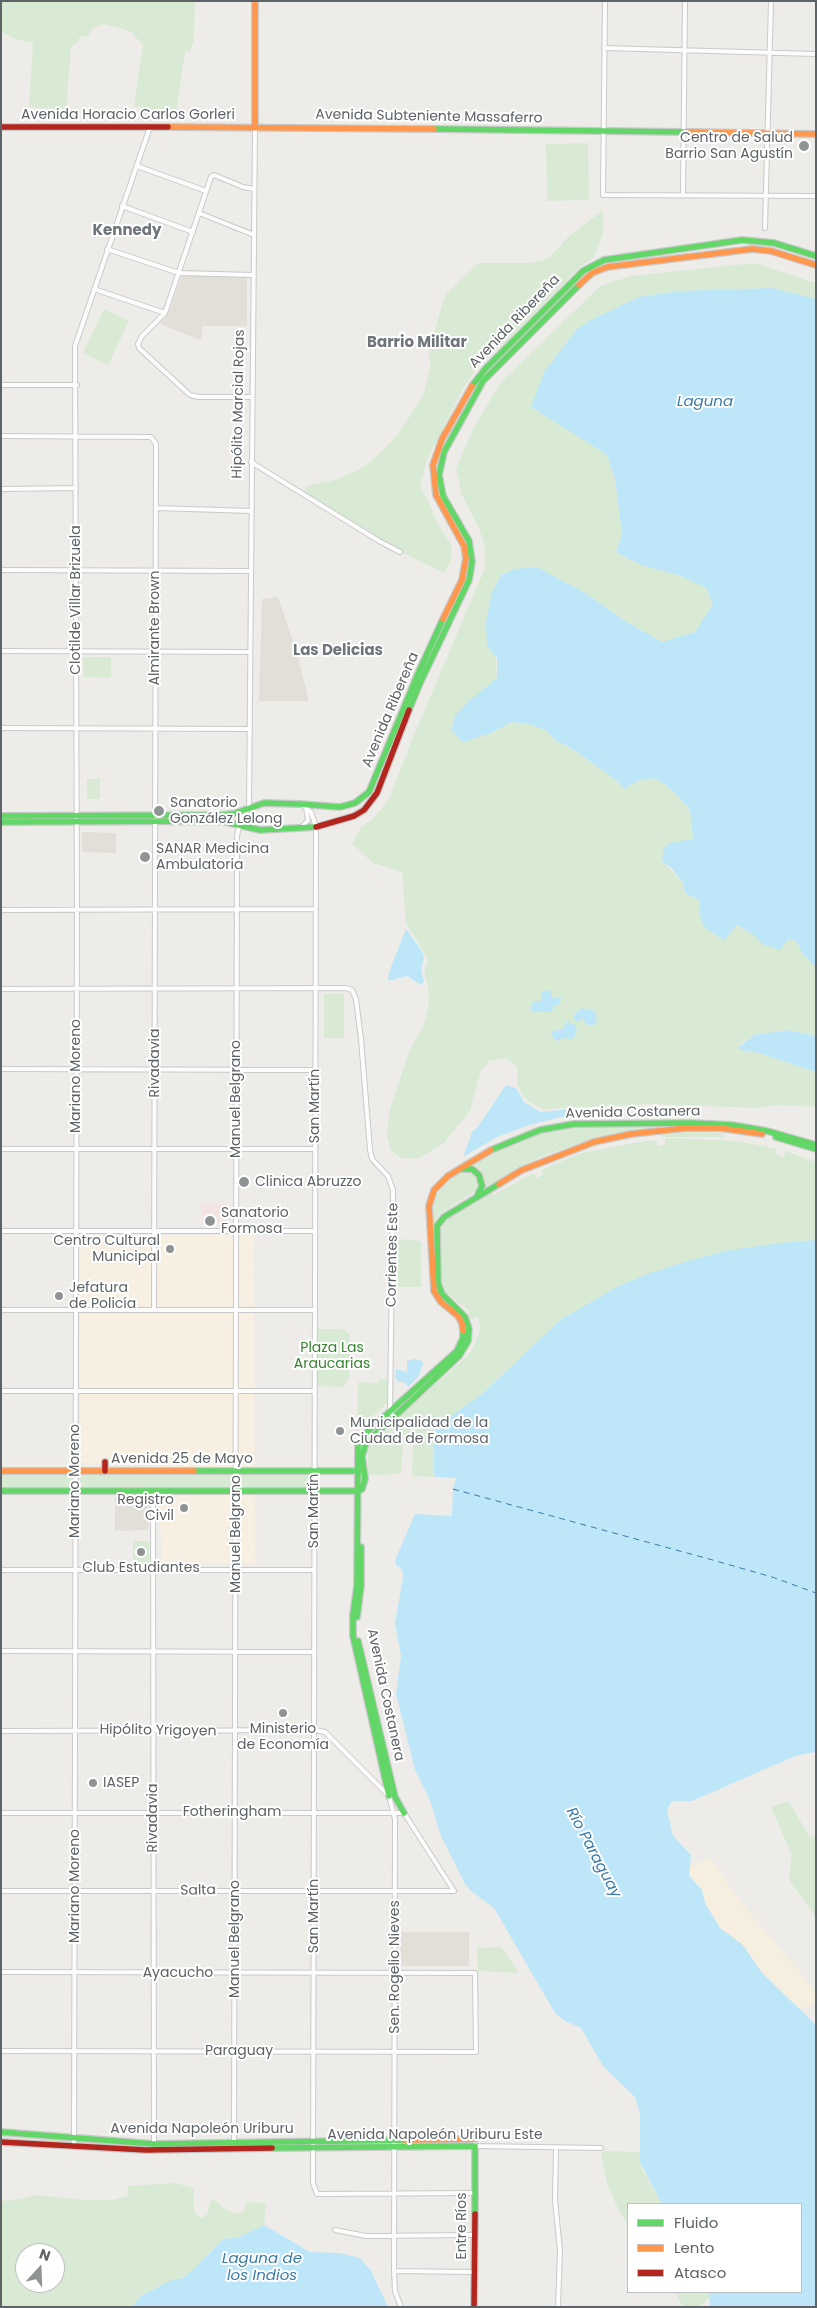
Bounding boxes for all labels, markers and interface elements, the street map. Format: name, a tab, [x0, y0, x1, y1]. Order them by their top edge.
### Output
street label: Avenida Horacio Carlos Gorleri	[21, 107, 235, 123]
street label: Avenida Subteniente Massaferro	[315, 107, 543, 127]
place label: Centro de Salud Barrio San Agustín	[665, 130, 793, 162]
marker: Centro de Salud Barrio San Agustín	[797, 139, 811, 153]
district label: Kennedy	[93, 222, 161, 240]
street label: Avenida Ribereña	[466, 272, 564, 372]
street label: Hipólito Marcial Rojas	[229, 329, 249, 479]
district label: Barrio Militar	[367, 334, 467, 352]
water label: Laguna	[677, 393, 733, 411]
street label: Clotilde Villar Brizuela	[68, 525, 84, 675]
street label: Almirante Brown	[147, 570, 163, 686]
district label: Las Delicias	[293, 642, 383, 660]
street label: Avenida Ribereña	[359, 650, 423, 770]
place label: Sanatorio González Lelong	[170, 795, 282, 828]
marker: Sanatorio González Lelong	[152, 804, 166, 818]
place label: SANAR Medicina Ambulatoria	[156, 841, 269, 874]
marker: SANAR Medicina Ambulatoria	[138, 850, 152, 864]
street label: Mariano Moreno	[68, 1019, 84, 1133]
street label: Rivadavia	[147, 1029, 163, 1097]
street label: Manuel Belgrano	[228, 1040, 244, 1158]
street label: San Martín	[307, 1069, 323, 1143]
street label: Avenida Costanera	[565, 1103, 701, 1123]
place label: Clinica Abruzzo	[255, 1174, 362, 1190]
marker: Clinica Abruzzo	[237, 1175, 251, 1189]
street label: Corrientes Este	[384, 1203, 402, 1307]
place label: Sanatorio Formosa	[221, 1205, 289, 1238]
marker: Sanatorio Formosa	[203, 1214, 217, 1228]
place label: Centro Cultural Municipal	[53, 1233, 160, 1266]
marker: Centro Cultural Municipal	[164, 1243, 176, 1255]
place label: Jefatura de Policía	[69, 1280, 136, 1312]
marker: Jefatura de Policía	[53, 1290, 65, 1302]
park label: Plaza Las Araucarias	[294, 1340, 370, 1372]
place label: Municipalidad de la Ciudad de Formosa	[350, 1415, 489, 1448]
street label: Mariano Moreno	[67, 1424, 83, 1538]
marker: Municipalidad de la Ciudad de Formosa	[334, 1425, 346, 1437]
street label: Avenida 25 de Mayo	[111, 1451, 253, 1467]
street label: San Martín	[306, 1474, 322, 1548]
street label: Manuel Belgrano	[228, 1475, 244, 1593]
place label: Registro Civil	[117, 1492, 174, 1524]
marker: Registro Civil	[178, 1502, 190, 1514]
marker: Club Estudiantes	[135, 1546, 147, 1558]
place label: Club Estudiantes	[82, 1560, 200, 1576]
street label: Avenida Costanera	[363, 1627, 407, 1763]
marker: Ministerio de Economía	[277, 1707, 289, 1719]
place label: Ministerio de Economía	[237, 1721, 329, 1754]
street label: Hipólito Yrigoyen	[99, 1722, 217, 1740]
place label: IASEP	[103, 1775, 139, 1791]
marker: IASEP	[87, 1777, 99, 1789]
street label: Rivadavia	[145, 1784, 161, 1852]
street label: Fotheringham	[183, 1804, 281, 1820]
water label: Río Paraguay	[562, 1805, 624, 1901]
street label: Mariano Moreno	[67, 1829, 83, 1943]
street label: San Martín	[306, 1879, 322, 1953]
street label: Manuel Belgrano	[227, 1880, 243, 1998]
street label: Salta	[180, 1882, 216, 1900]
street label: Sen. Rogelio Nieves	[387, 1900, 403, 2034]
street label: Ayacucho	[143, 1965, 213, 1981]
street label: Paraguay	[205, 2043, 273, 2059]
street label: Avenida Napoleón Uriburu	[110, 2121, 294, 2137]
street label: Avenida Napoleón Uriburu Este	[327, 2127, 543, 2143]
street label: Entre Ríos	[454, 2192, 470, 2260]
legend	[627, 2203, 802, 2293]
text: Fluido	[674, 2212, 718, 2233]
text: Lento	[674, 2237, 714, 2258]
north arrow	[15, 2243, 65, 2293]
text: N	[36, 2244, 53, 2266]
water label: Laguna de los Indios	[222, 2250, 302, 2285]
text: Atasco	[674, 2262, 726, 2283]

